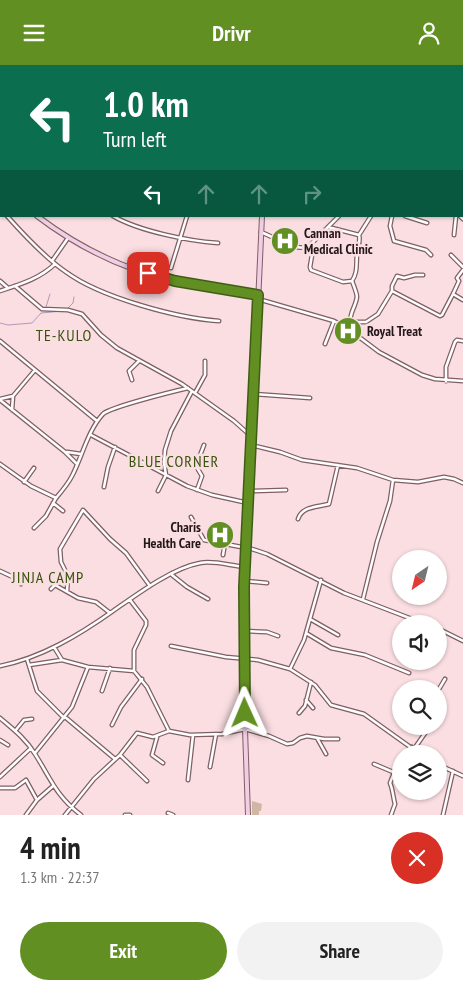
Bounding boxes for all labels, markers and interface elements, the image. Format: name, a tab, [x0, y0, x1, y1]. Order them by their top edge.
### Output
icon: menu	[20, 19, 48, 47]
text: Drivr	[212, 19, 251, 47]
icon: person	[415, 19, 443, 47]
text: 1.0 km	[103, 81, 189, 127]
icon: left	[20, 85, 85, 150]
text: Turn left	[103, 125, 167, 153]
icon: left	[139, 180, 167, 208]
icon: ahead	[192, 180, 220, 208]
icon: ahead	[245, 180, 273, 208]
icon: right	[298, 180, 326, 208]
place label: Cannan Medical Clinic	[304, 224, 373, 258]
hospital icon: Cannan Medical Clinic	[270, 226, 300, 256]
pin	[127, 252, 169, 294]
icon: arrive	[134, 259, 162, 287]
hospital icon: Royal Treat	[333, 316, 363, 346]
place label: Royal Treat	[367, 322, 422, 340]
district label: TE-KULO	[36, 325, 92, 345]
district label: BLUE CORNER	[129, 451, 219, 471]
place label: Charis Health Care	[143, 518, 201, 552]
hospital icon: Charis Health Care	[205, 520, 235, 550]
north arrow	[392, 550, 448, 605]
map controls	[392, 550, 447, 800]
district label: JINJA CAMP	[11, 567, 84, 587]
button: sound	[392, 615, 447, 670]
button: search	[392, 680, 447, 735]
position arrow	[218, 686, 270, 738]
button: layers	[392, 745, 447, 800]
text: 4 min	[20, 828, 81, 867]
button: close	[391, 832, 443, 884]
text: 1.3 km · 22:37	[20, 867, 100, 887]
button: Exit	[20, 922, 227, 980]
button: Share	[237, 922, 443, 980]

